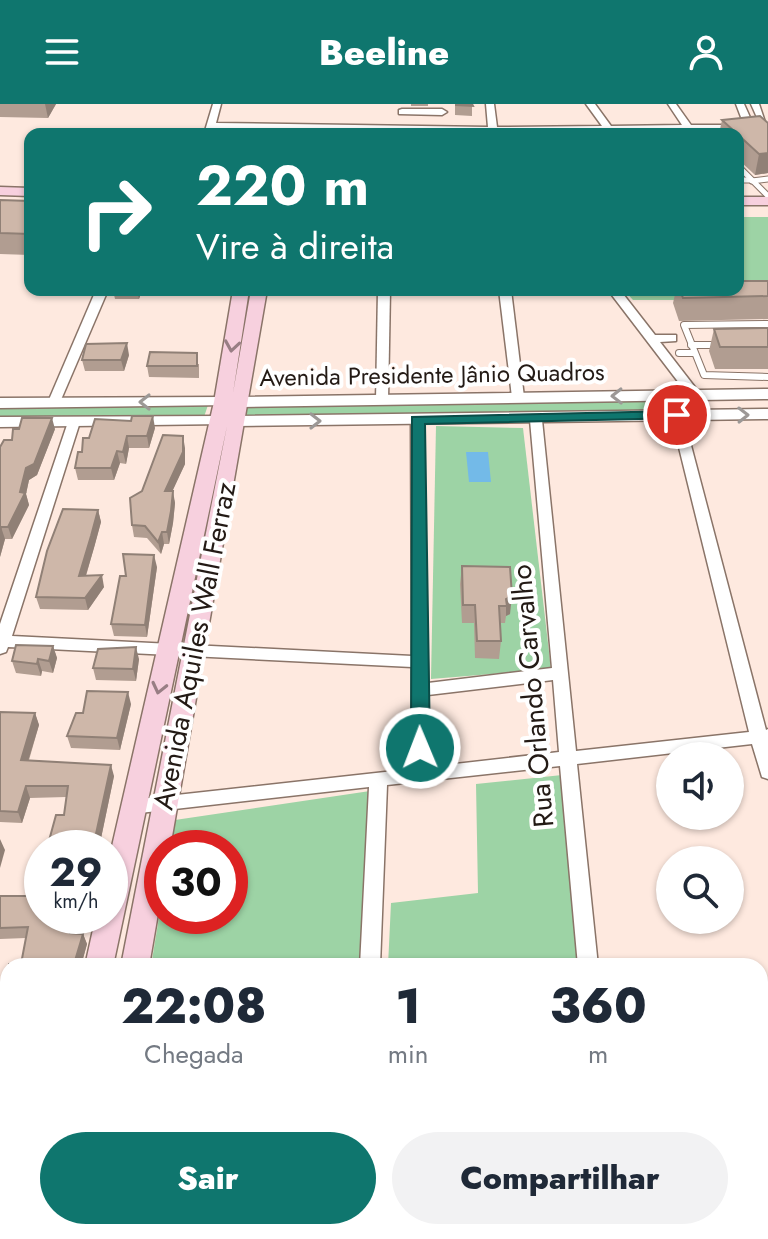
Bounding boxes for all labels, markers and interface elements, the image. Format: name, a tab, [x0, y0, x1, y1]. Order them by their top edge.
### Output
text: Beeline	[319, 26, 449, 78]
icon: menu	[40, 30, 84, 74]
icon: person	[684, 30, 728, 74]
text: 220 m	[196, 145, 369, 226]
icon: right	[64, 160, 168, 264]
text: Vire à direita	[196, 220, 394, 272]
one-way arrow	[224, 339, 241, 353]
street label: Avenida Presidente Jânio Quadros	[259, 354, 605, 395]
pin	[643, 381, 711, 449]
one-way arrow	[610, 387, 623, 405]
one-way arrow	[138, 393, 151, 411]
icon: arrive	[655, 393, 699, 437]
one-way arrow	[737, 406, 750, 423]
one-way arrow	[309, 412, 322, 430]
street label: Avenida Aquiles Wall Ferraz	[143, 479, 246, 813]
street label: Rua Orlando Carvalho	[501, 563, 564, 829]
one-way arrow	[151, 681, 168, 695]
position arrow	[378, 706, 462, 790]
map controls	[656, 742, 744, 934]
button: sound	[656, 742, 744, 830]
speed limit sign: 30	[144, 830, 248, 934]
text: 29	[50, 843, 103, 901]
button: search	[656, 846, 744, 934]
text: km/h	[53, 887, 99, 916]
text: 22:08	[121, 972, 266, 1041]
text: 1	[395, 972, 421, 1041]
text: 360	[550, 972, 647, 1041]
text: Chegada	[144, 1035, 244, 1073]
text: min	[388, 1035, 428, 1073]
text: m	[588, 1035, 608, 1073]
button: Sair	[40, 1132, 376, 1224]
button: Compartilhar	[392, 1132, 728, 1224]

